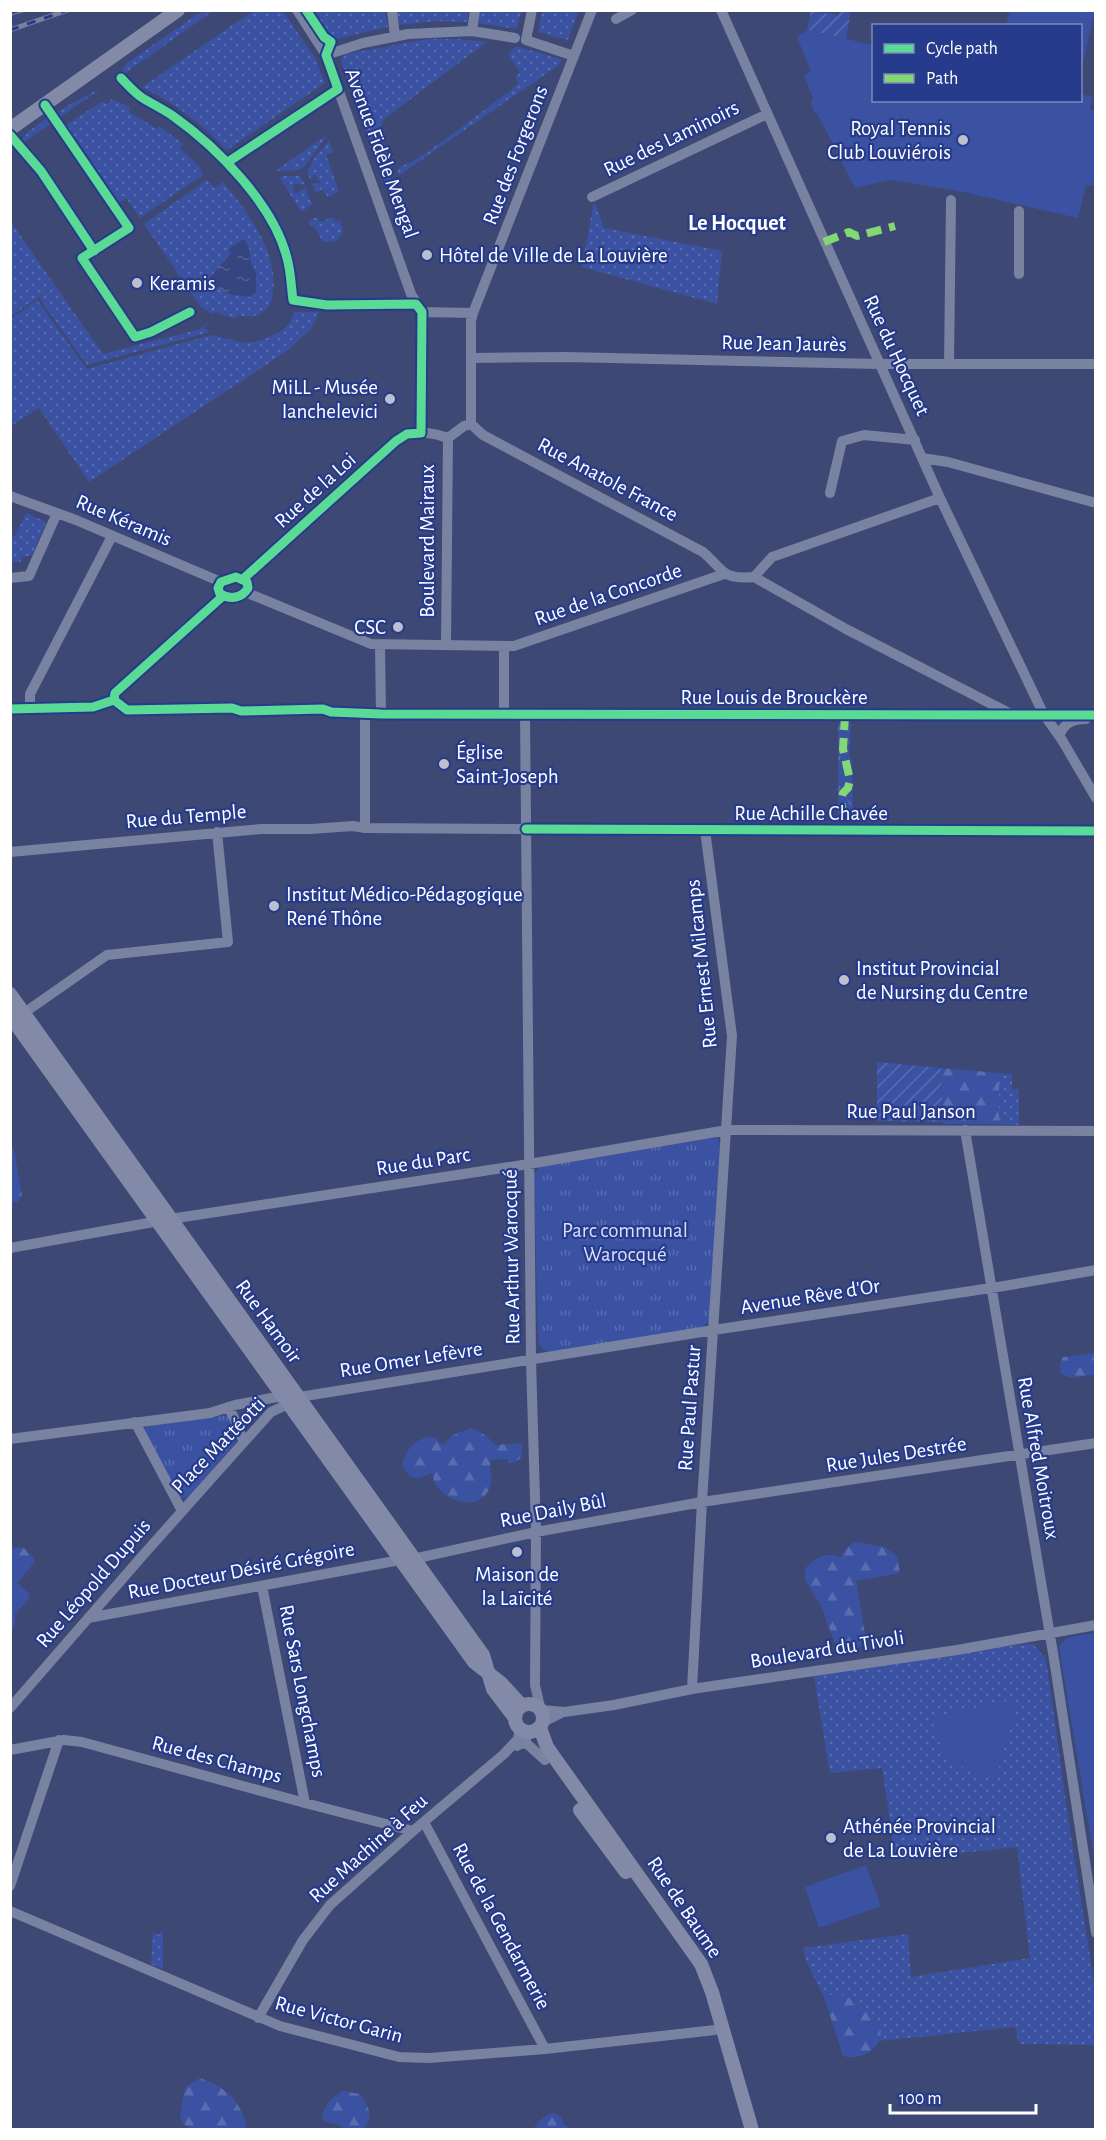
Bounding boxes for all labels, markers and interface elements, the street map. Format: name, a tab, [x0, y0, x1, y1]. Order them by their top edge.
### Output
legend	[872, 24, 1082, 102]
text: Cycle path	[926, 40, 998, 58]
street label: Avenue Fidèle Mengal	[341, 65, 422, 241]
text: Path	[926, 70, 958, 88]
street label: Rue des Forgerons	[479, 83, 552, 228]
street label: Rue des Laminoirs	[600, 97, 742, 180]
place label: Royal Tennis Club Louviérois	[827, 118, 951, 163]
marker: Royal Tennis Club Louviérois	[956, 133, 970, 147]
district label: Le Hocquet	[688, 212, 787, 234]
place label: Hôtel de Ville de La Louvière	[439, 245, 668, 266]
marker: Hôtel de Ville de La Louvière	[420, 248, 434, 262]
place label: Keramis	[149, 273, 215, 294]
marker: Keramis	[130, 276, 144, 290]
street label: Rue du Hocquet	[860, 292, 934, 419]
street label: Rue Jean Jaurès	[721, 332, 847, 355]
place label: MiLL - Musée Ianchelevici	[272, 377, 378, 422]
marker: MiLL - Musée Ianchelevici	[383, 392, 397, 406]
street label: Rue Anatole France	[534, 434, 681, 525]
street label: Rue de la Loi	[271, 449, 360, 532]
street label: Boulevard Mairaux	[417, 464, 438, 618]
street label: Rue Kéramis	[73, 491, 175, 550]
street label: Rue de la Concorde	[532, 559, 685, 630]
place label: CSC	[354, 617, 386, 638]
marker: CSC	[391, 620, 405, 634]
street label: Rue Louis de Brouckère	[680, 687, 868, 708]
place label: Église Saint-Joseph	[456, 740, 559, 787]
marker: Église Saint-Joseph	[437, 757, 451, 771]
street label: Rue du Temple	[125, 801, 247, 832]
street label: Rue Achille Chavée	[734, 803, 888, 824]
street label: Rue Ernest Milcamps	[682, 878, 721, 1049]
place label: Institut Médico-Pédagogique René Thône	[286, 884, 523, 929]
marker: Institut Médico-Pédagogique René Thône	[267, 899, 281, 913]
place label: Institut Provincial de Nursing du Centre	[856, 958, 1028, 1003]
marker: Institut Provincial de Nursing du Centre	[837, 973, 851, 987]
street label: Rue Paul Janson	[846, 1101, 976, 1122]
street label: Rue du Parc	[375, 1144, 472, 1179]
street label: Rue Arthur Warocqué	[499, 1169, 524, 1345]
park label: Parc communal Warocqué	[562, 1220, 688, 1265]
street label: Avenue Rêve d'Or	[739, 1275, 882, 1318]
street label: Rue Hamoir	[231, 1276, 306, 1367]
street label: Rue Omer Lefèvre	[338, 1338, 484, 1381]
street label: Rue Paul Pastur	[675, 1344, 704, 1472]
street label: Rue Alfred Moitroux	[1014, 1375, 1063, 1541]
street label: Place Mattéotti	[168, 1393, 269, 1497]
street label: Rue Jules Destrée	[824, 1433, 968, 1476]
street label: Rue Daily Bûl	[498, 1490, 608, 1531]
street label: Rue Léopold Dupuis	[32, 1515, 155, 1652]
street label: Rue Docteur Désiré Grégoire	[126, 1538, 356, 1603]
marker: Maison de la Laïcité	[510, 1545, 524, 1559]
place label: Maison de la Laïcité	[475, 1564, 559, 1609]
street label: Rue Sars Longchamps	[275, 1603, 330, 1779]
street label: Boulevard du Tivoli	[749, 1627, 906, 1672]
street label: Rue des Champs	[150, 1732, 284, 1787]
street label: Rue Machine à Feu	[305, 1790, 432, 1907]
place label: Athénée Provincial de La Louvière	[843, 1816, 996, 1861]
marker: Athénée Provincial de La Louvière	[824, 1831, 838, 1845]
street label: Rue de la Gendarmerie	[449, 1839, 554, 2013]
street label: Rue de Baume	[643, 1853, 726, 1962]
street label: Rue Victor Garin	[273, 1992, 405, 2047]
scale bar	[890, 2077, 1036, 2115]
text: 100 m	[899, 2090, 942, 2108]

